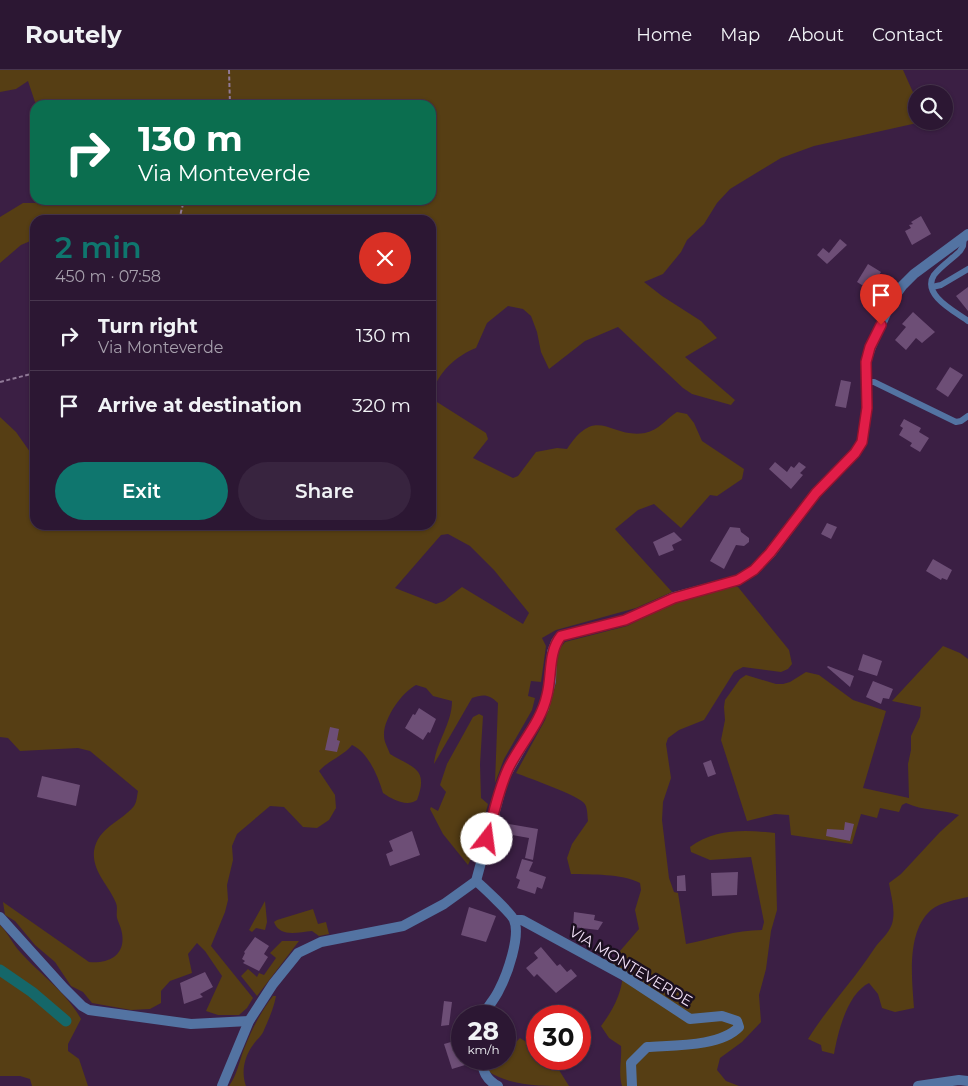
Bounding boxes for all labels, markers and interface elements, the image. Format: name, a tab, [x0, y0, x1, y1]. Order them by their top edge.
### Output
text: Routely	[25, 20, 122, 49]
text: Home	[636, 24, 692, 46]
text: Map	[720, 24, 760, 46]
text: About	[788, 24, 844, 46]
text: Contact	[872, 24, 943, 46]
map controls	[908, 85, 953, 130]
button: search	[908, 85, 953, 130]
text: 130 m	[138, 117, 243, 160]
icon: right	[55, 120, 120, 185]
text: Via Monteverde	[138, 160, 311, 187]
text: 2 min	[55, 229, 142, 266]
button: close	[359, 232, 411, 284]
text: 450 m · 07:58	[55, 267, 161, 286]
pin	[860, 274, 902, 325]
icon: arrive	[867, 281, 895, 309]
text: Turn right	[98, 315, 198, 338]
icon: right	[55, 322, 83, 350]
text: 130 m	[356, 324, 411, 347]
text: Via Monteverde	[98, 338, 223, 357]
icon: arrive	[55, 392, 83, 420]
text: Arrive at destination	[98, 394, 302, 417]
text: 320 m	[352, 394, 411, 417]
button: Exit	[55, 462, 228, 520]
button: Share	[238, 462, 411, 520]
position arrow	[460, 812, 512, 864]
street label: VIA MONTEVERDE	[566, 922, 696, 1010]
speed limit sign: 30	[526, 1005, 591, 1070]
text: 28	[468, 1016, 499, 1046]
text: km/h	[467, 1042, 500, 1057]

